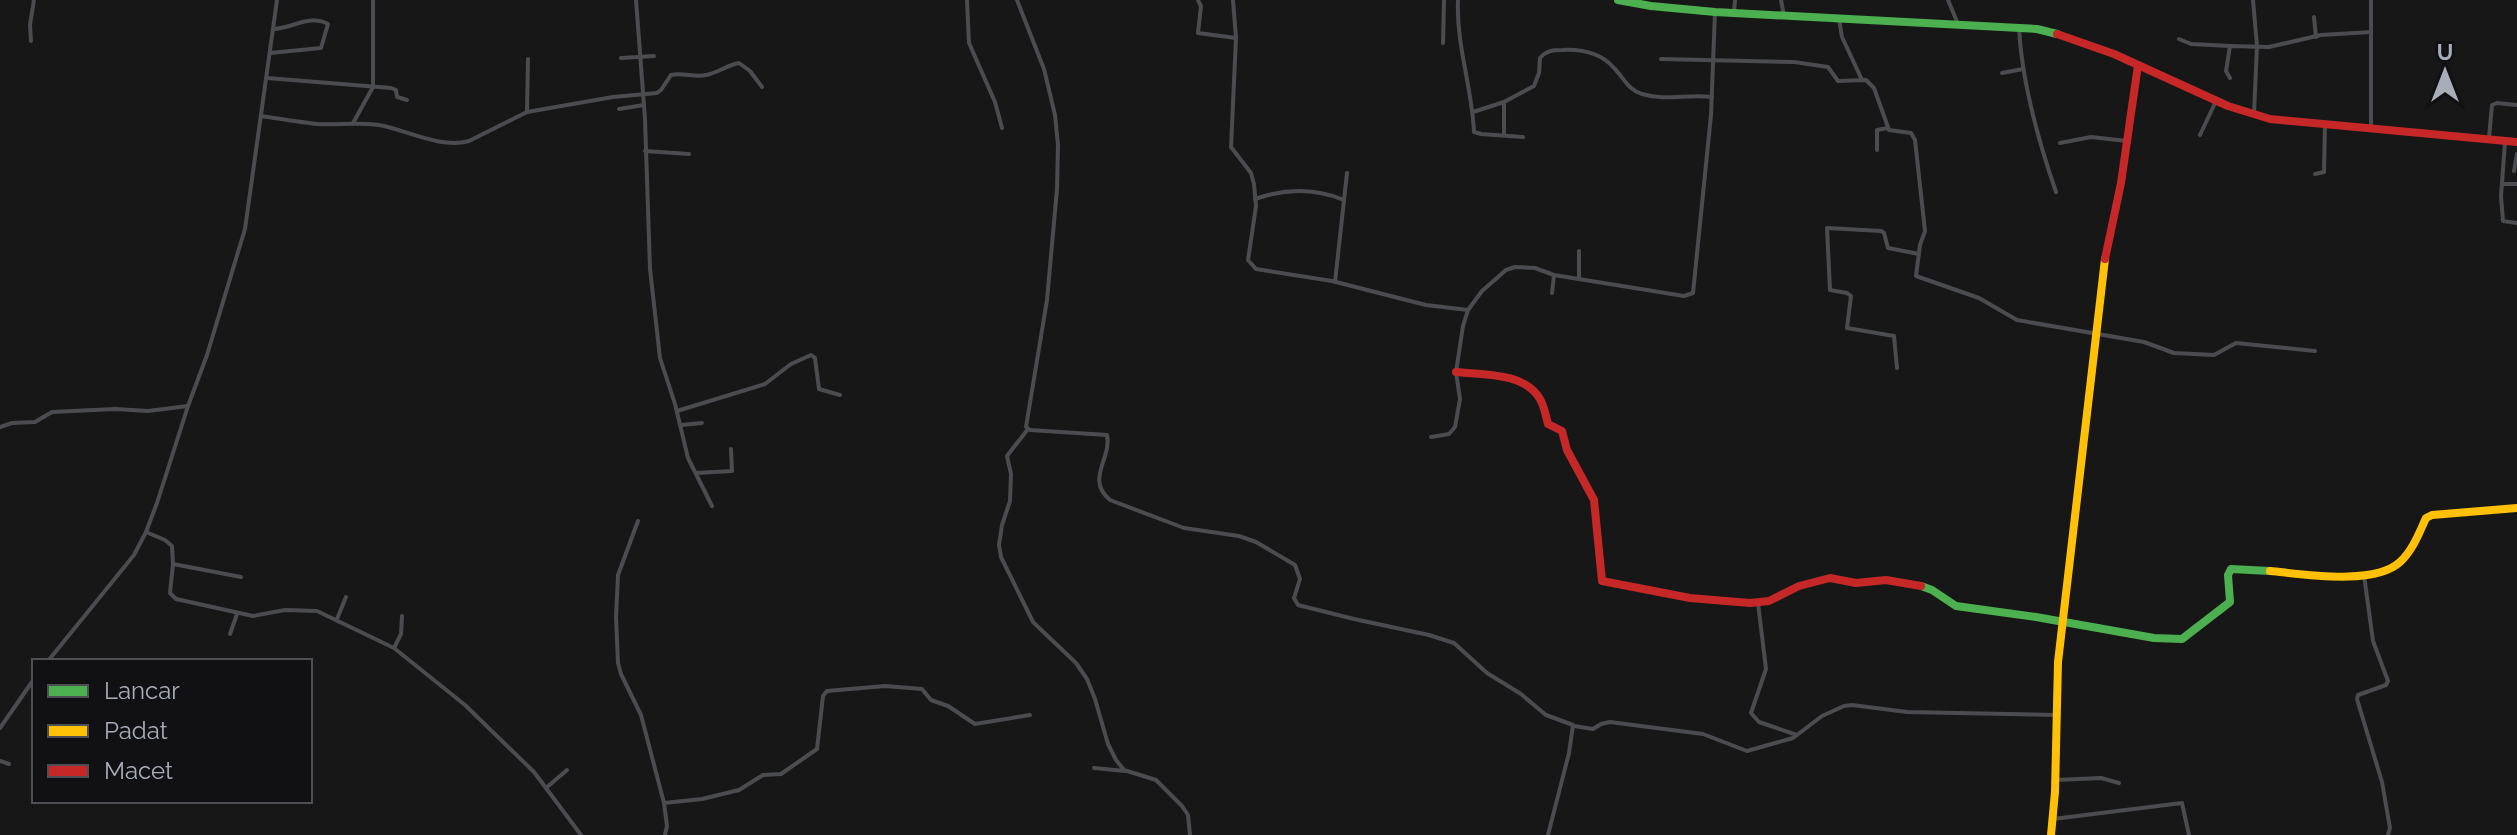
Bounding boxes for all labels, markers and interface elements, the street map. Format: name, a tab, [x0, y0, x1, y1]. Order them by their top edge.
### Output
north arrow	[2405, 32, 2485, 112]
text: U	[2437, 39, 2453, 65]
legend	[32, 659, 312, 803]
text: Lancar	[104, 676, 180, 705]
text: Padat	[104, 716, 168, 745]
text: Macet	[104, 756, 173, 785]

